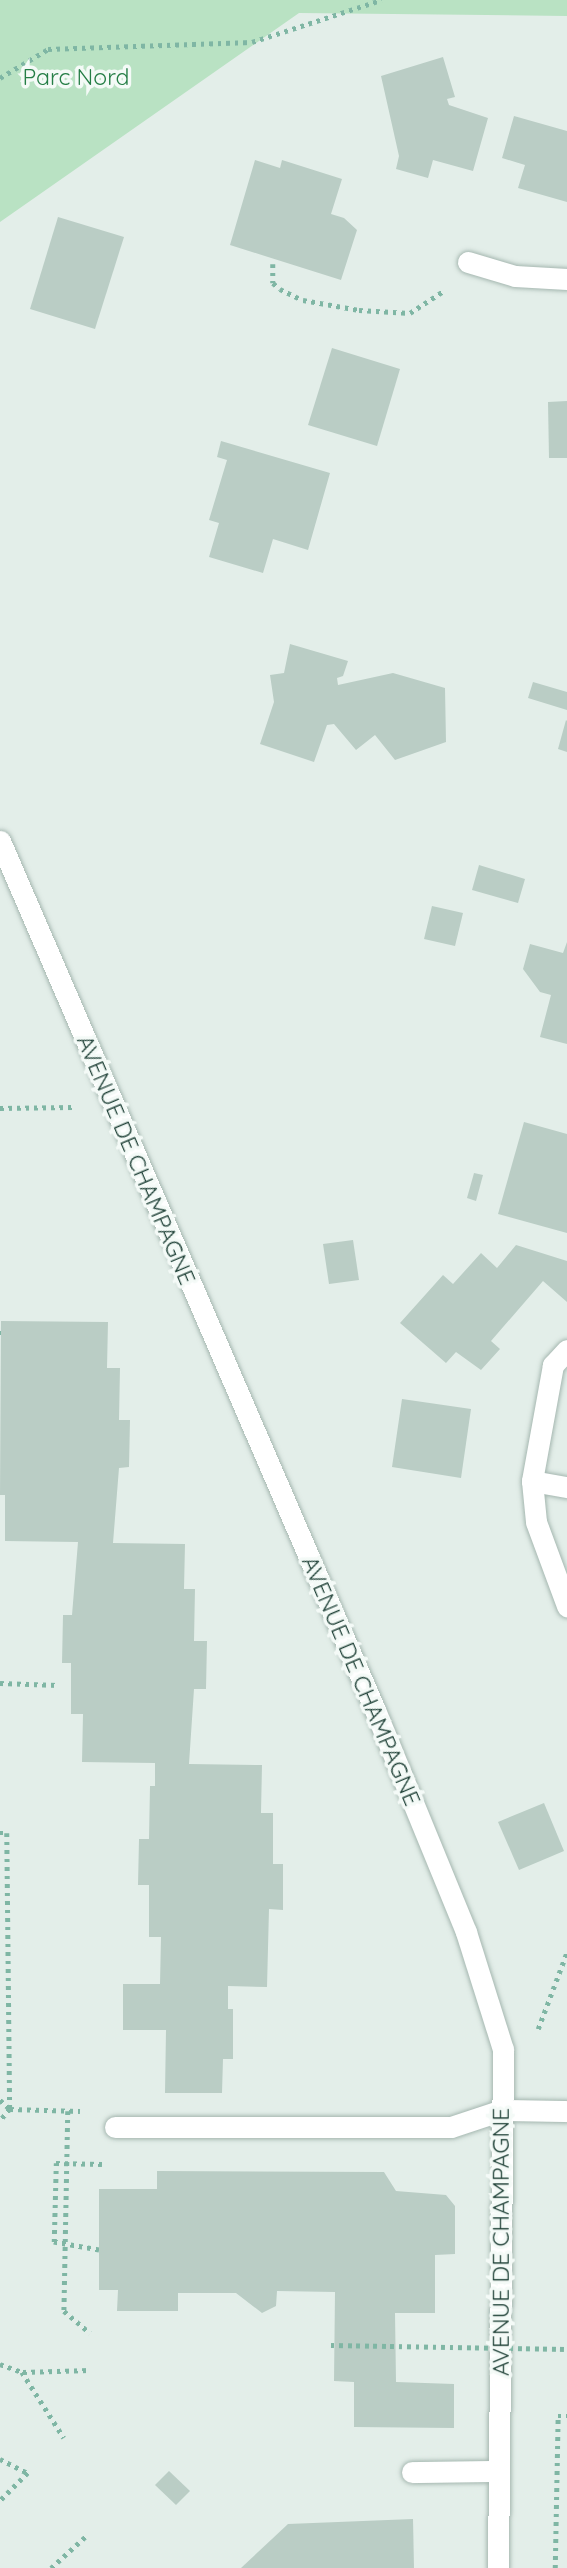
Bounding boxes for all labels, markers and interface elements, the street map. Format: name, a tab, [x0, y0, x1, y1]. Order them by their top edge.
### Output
park label: Parc Nord	[23, 63, 129, 91]
street label: AVENUE DE CHAMPAGNE	[71, 1031, 201, 1289]
street label: AVENUE DE CHAMPAGNE	[296, 1552, 426, 1810]
street label: AVENUE DE CHAMPAGNE	[487, 2108, 515, 2376]

